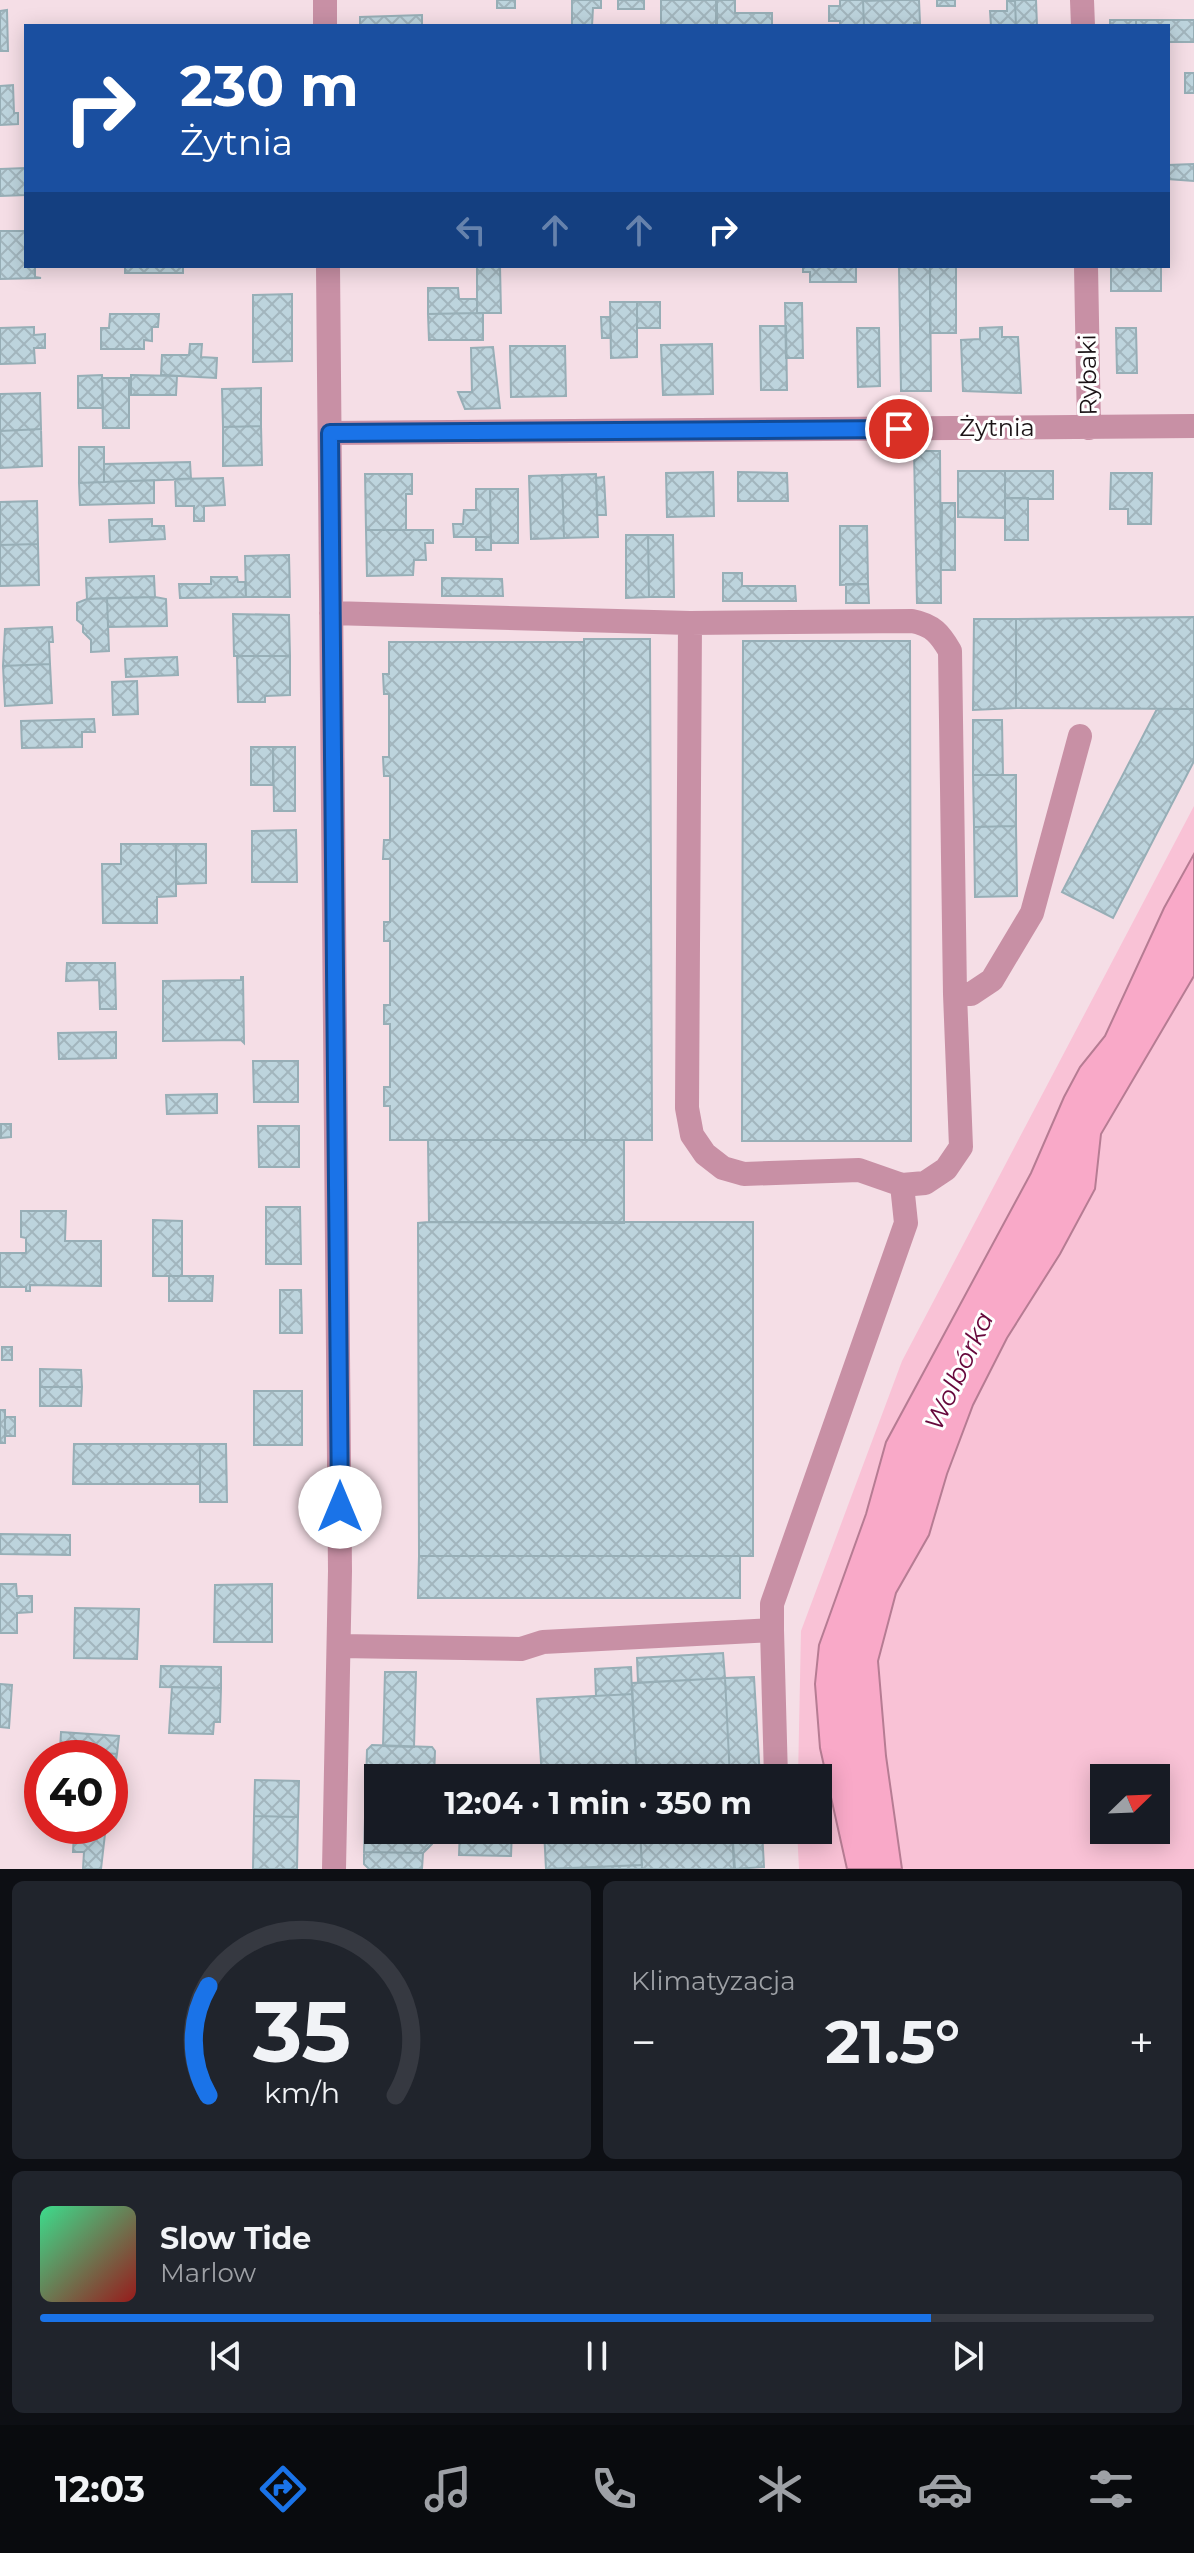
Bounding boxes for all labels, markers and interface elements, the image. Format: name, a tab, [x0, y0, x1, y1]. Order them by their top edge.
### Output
text: 230 m	[180, 52, 359, 120]
icon: right	[48, 56, 152, 160]
text: Żytnia	[180, 120, 293, 164]
icon: left	[449, 208, 493, 252]
icon: ahead	[533, 208, 577, 252]
icon: ahead	[617, 208, 661, 252]
icon: right	[701, 208, 745, 252]
street label: Rybaki	[1072, 334, 1103, 416]
pin	[865, 395, 933, 463]
icon: arrive	[877, 407, 921, 451]
street label: Żytnia	[959, 413, 1035, 442]
water label: Wolbórka	[918, 1307, 1000, 1435]
position arrow	[298, 1465, 382, 1549]
speed limit sign: 40	[24, 1740, 128, 1844]
north arrow	[1090, 1764, 1170, 1844]
map controls	[1090, 1764, 1170, 1844]
text: 12:04 · 1 min · 350 m	[444, 1785, 752, 1822]
text: Klimatyzacja	[631, 1965, 796, 1997]
text: 35	[252, 1981, 350, 2083]
text: 21.5°	[825, 2005, 960, 2078]
text: −	[631, 2015, 656, 2069]
text: +	[1129, 2015, 1154, 2069]
text: km/h	[263, 2075, 340, 2110]
text: Slow Tide	[160, 2220, 311, 2257]
text: Marlow	[160, 2257, 256, 2289]
icon: previous	[204, 2334, 248, 2378]
icon: pause	[575, 2334, 619, 2378]
icon: next	[946, 2334, 990, 2378]
icon: directions	[255, 2461, 311, 2517]
icon: music	[420, 2461, 476, 2517]
icon: phone	[586, 2461, 642, 2517]
icon: climate	[752, 2461, 808, 2517]
icon: car	[917, 2461, 973, 2517]
icon: filters	[1083, 2461, 1139, 2517]
text: 12:03	[55, 2467, 145, 2511]

